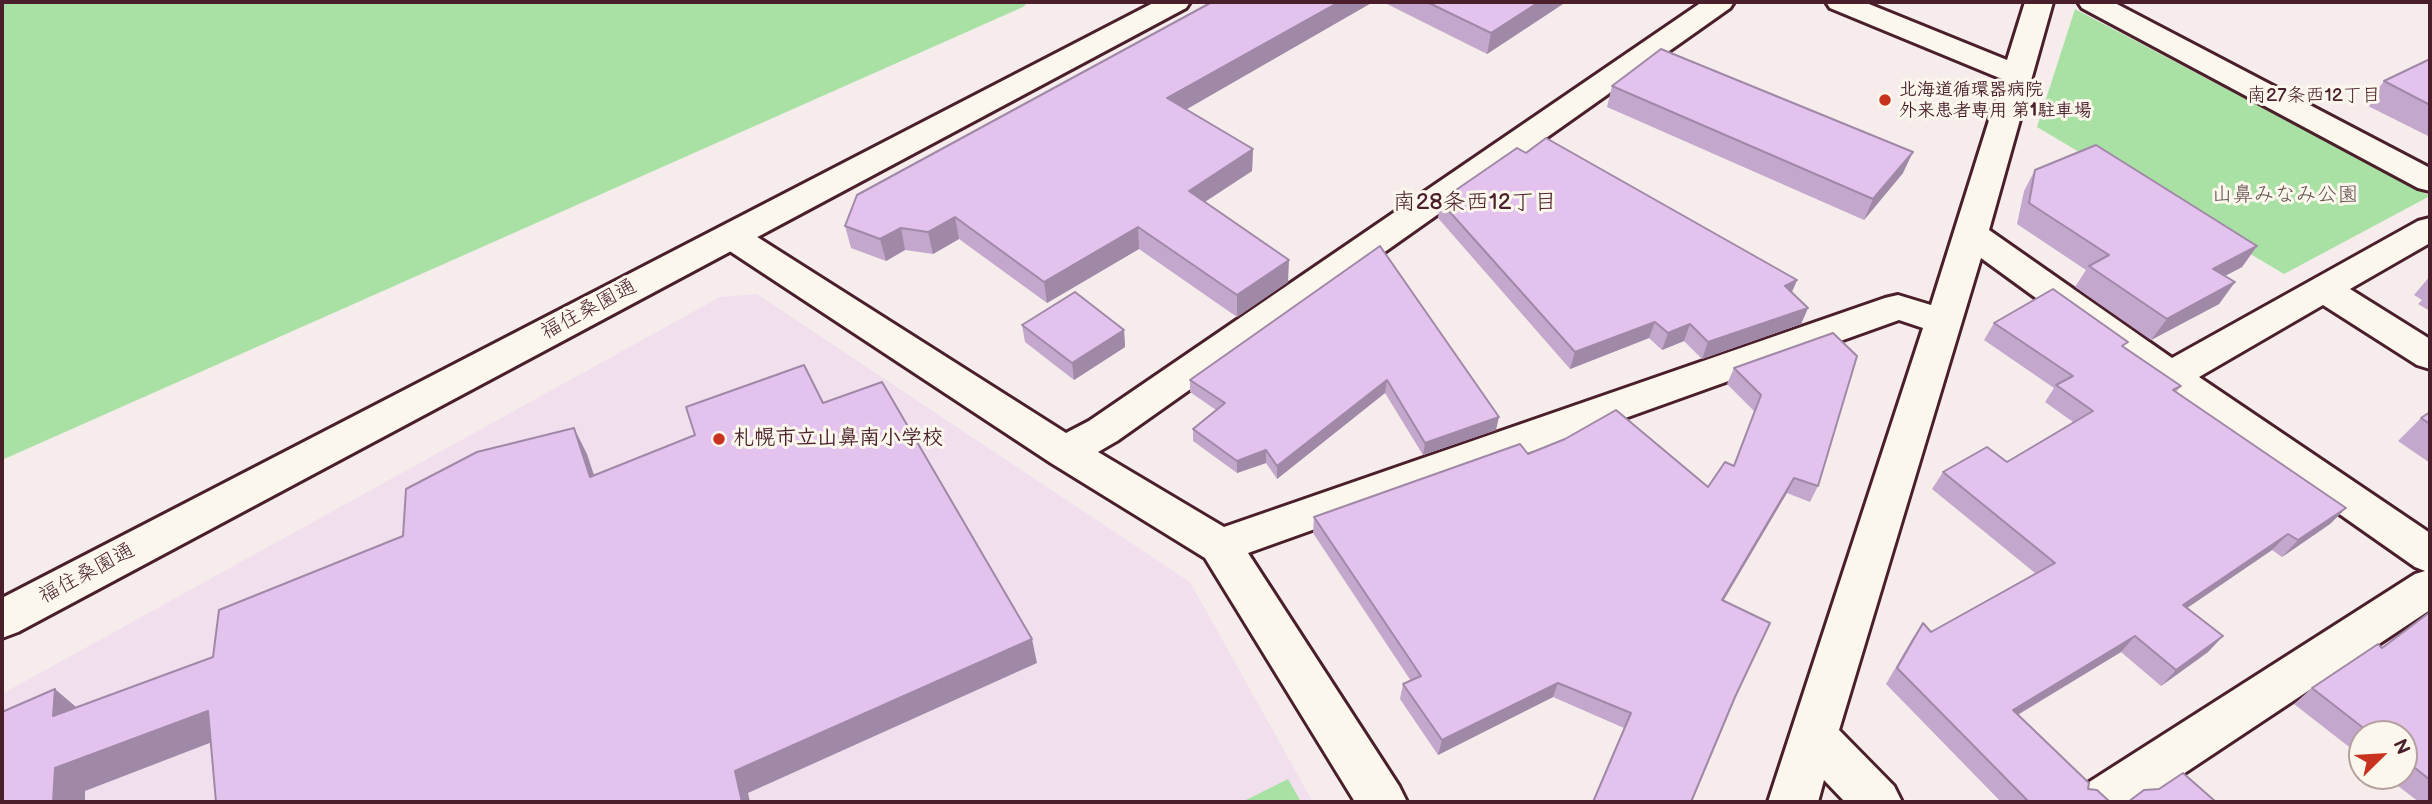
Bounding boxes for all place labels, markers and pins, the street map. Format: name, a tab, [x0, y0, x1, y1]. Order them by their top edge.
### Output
place label: 北海道循環器病院 外来患者専用 第1駐車場	[1899, 79, 2091, 122]
marker: 北海道循環器病院 外来患者専用 第1駐車場	[1877, 92, 1893, 108]
place label: 札幌市立山鼻南小学校	[733, 426, 943, 452]
marker: 札幌市立山鼻南小学校	[711, 431, 727, 447]

